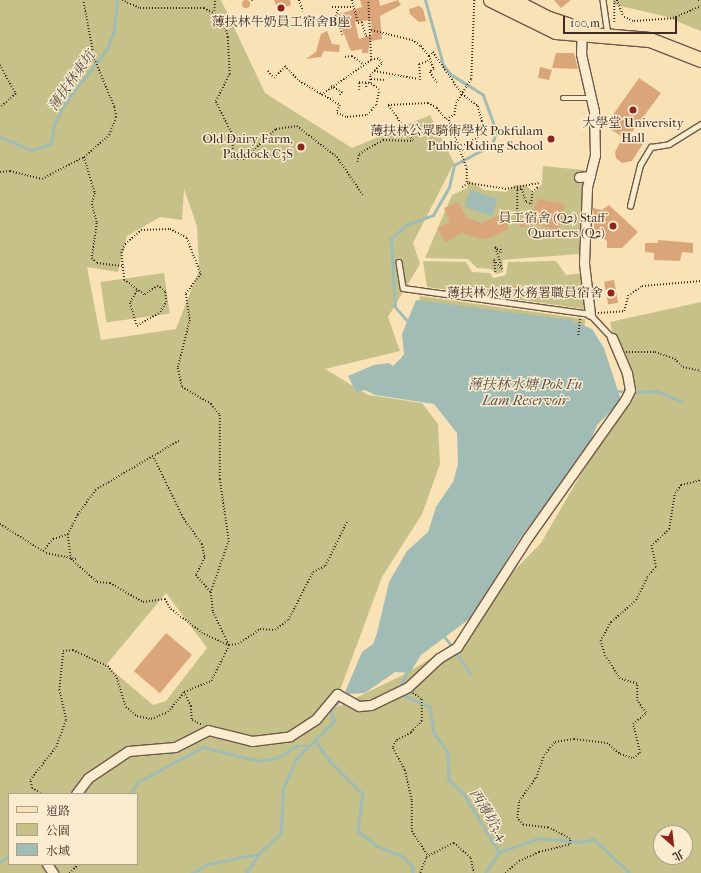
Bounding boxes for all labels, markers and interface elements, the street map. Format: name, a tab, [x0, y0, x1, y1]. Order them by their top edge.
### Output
marker: 薄扶林牛奶員工宿舍B座	[276, 3, 286, 13]
scale bar	[565, 8, 679, 34]
place label: 薄扶林牛奶員工宿舍B座	[212, 14, 350, 30]
text: 100 m	[570, 16, 600, 30]
water label: 薄扶林東坑	[45, 48, 99, 114]
marker: 大學堂 University Hall	[628, 105, 638, 115]
place label: 大學堂 University Hall	[582, 116, 684, 147]
place label: 薄扶林公眾騎術學校 Pokfulam Public Riding School	[370, 124, 543, 155]
place label: Old Dairy Farm, Paddock C3S	[202, 132, 293, 163]
marker: 薄扶林公眾騎術學校 Pokfulam Public Riding School	[546, 134, 556, 144]
marker: Old Dairy Farm, Paddock C3S	[296, 142, 306, 152]
place label: 員工宿舍 (Q2) Staff Quarters (Q2)	[498, 211, 605, 242]
marker: 員工宿舍 (Q2) Staff Quarters (Q2)	[608, 221, 618, 231]
place label: 薄扶林水塘水務署職員宿舍	[447, 285, 603, 301]
marker: 薄扶林水塘水務署職員宿舍	[606, 288, 616, 298]
water label: 薄扶林水塘 Pok Fu Lam Reservoir	[468, 377, 582, 410]
water label: 西薄坑3.4	[465, 786, 511, 844]
legend	[8, 793, 138, 865]
text: 道路	[46, 804, 70, 818]
text: 公園	[46, 824, 70, 838]
north arrow	[653, 825, 693, 865]
text: 水域	[46, 844, 70, 858]
text: 北	[670, 847, 686, 863]

